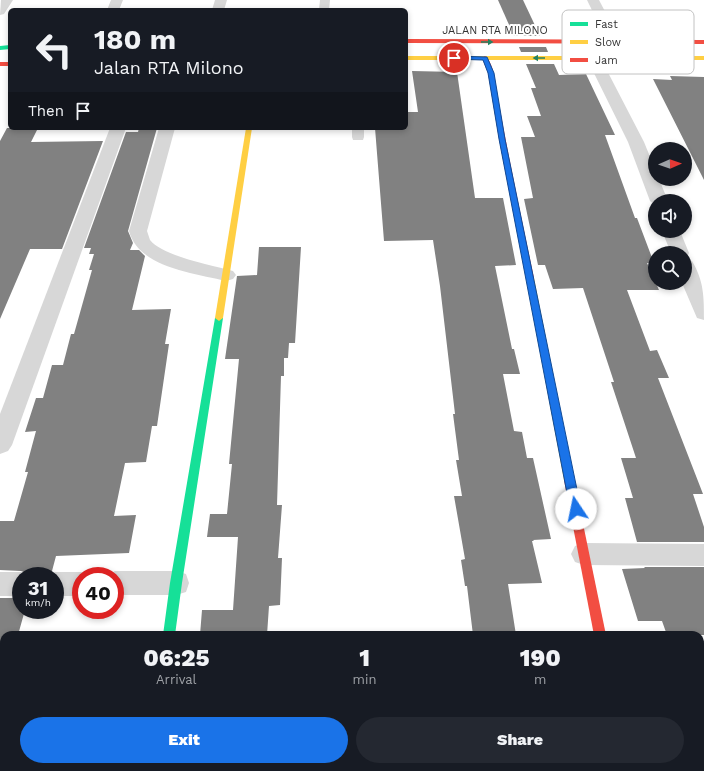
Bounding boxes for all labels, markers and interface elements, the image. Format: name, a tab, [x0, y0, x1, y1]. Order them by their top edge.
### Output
legend	[562, 10, 694, 74]
text: Fast	[595, 18, 618, 31]
text: 180 m	[94, 23, 176, 56]
icon: left	[28, 24, 80, 76]
street label: JALAN RTA MILONO	[442, 24, 548, 37]
text: Slow	[595, 36, 621, 49]
one-way arrow	[481, 39, 494, 45]
pin	[437, 41, 471, 75]
icon: arrive	[443, 47, 465, 69]
text: Jam	[595, 54, 618, 67]
one-way arrow	[533, 55, 545, 62]
text: Jalan RTA Milono	[94, 57, 244, 78]
icon: arrive	[72, 100, 94, 122]
text: Then	[28, 102, 64, 120]
north arrow	[648, 142, 692, 186]
map controls	[648, 142, 692, 290]
button: sound	[648, 194, 692, 238]
button: search	[648, 246, 692, 290]
position arrow	[555, 488, 597, 530]
speed limit sign: 40	[72, 567, 124, 619]
text: 31	[28, 576, 48, 600]
text: km/h	[25, 597, 51, 608]
text: 06:25	[143, 644, 209, 672]
text: 1	[359, 644, 370, 672]
text: 190	[520, 644, 561, 672]
text: Arrival	[156, 672, 197, 687]
text: min	[353, 672, 376, 687]
text: m	[534, 672, 546, 687]
button: Exit	[20, 717, 348, 763]
button: Share	[356, 717, 684, 763]

